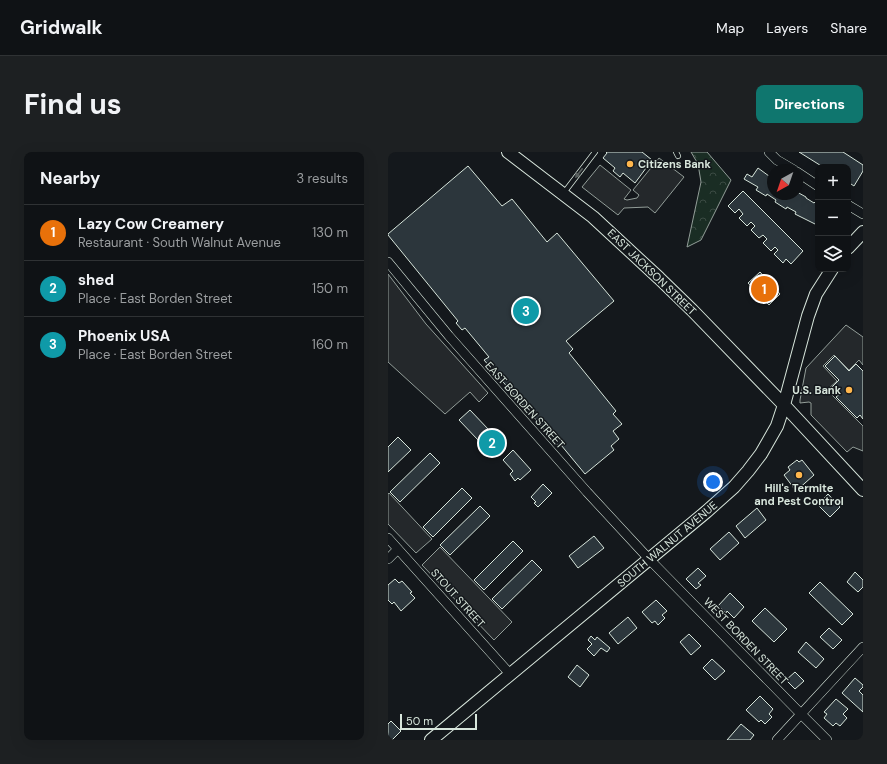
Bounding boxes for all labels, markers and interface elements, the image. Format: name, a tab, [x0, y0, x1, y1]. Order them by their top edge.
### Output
text: Gridwalk	[20, 15, 102, 40]
text: Map	[716, 19, 744, 37]
text: Layers	[766, 19, 808, 37]
text: Share	[830, 19, 867, 37]
button: Directions	[756, 85, 863, 123]
text: Find us	[24, 86, 122, 123]
place label: Citizens Bank	[638, 157, 711, 171]
marker: Citizens Bank	[625, 159, 635, 169]
north arrow	[767, 164, 803, 200]
map controls	[815, 164, 851, 272]
button: +	[815, 164, 851, 200]
text: Nearby	[40, 167, 100, 189]
one-way arrow	[575, 167, 583, 178]
text: 3 results	[296, 170, 348, 187]
button: −	[815, 200, 851, 236]
text: Lazy Cow Creamery	[78, 214, 224, 234]
text: 1	[51, 224, 55, 241]
text: 130 m	[312, 224, 348, 241]
street label: EAST JACKSON STREET	[605, 226, 699, 318]
text: Restaurant · South Walnut Avenue	[78, 234, 281, 251]
button: layers	[815, 236, 851, 272]
text: shed	[78, 270, 114, 290]
pin: 1	[751, 274, 777, 304]
text: 2	[49, 280, 57, 297]
text: 150 m	[312, 280, 348, 297]
text: Place · East Borden Street	[78, 290, 232, 307]
pin: 3	[513, 296, 539, 326]
text: Phoenix USA	[78, 326, 170, 346]
text: 3	[49, 336, 57, 353]
text: 160 m	[312, 336, 348, 353]
text: Place · East Borden Street	[78, 346, 232, 363]
street label: EAST BORDEN STREET	[482, 359, 568, 451]
place label: U.S. Bank	[792, 383, 842, 397]
marker: U.S. Bank	[844, 385, 854, 395]
pin: 2	[479, 428, 505, 458]
marker: Hill's Termite and Pest Control	[794, 470, 804, 480]
your location	[703, 472, 723, 492]
place label: Hill's Termite and Pest Control	[754, 481, 844, 508]
street label: SOUTH WALNUT AVENUE	[614, 498, 720, 590]
street label: STOUT STREET	[428, 566, 488, 630]
street label: WEST BORDEN STREET	[701, 595, 791, 687]
scale bar	[400, 712, 477, 731]
text: 50 m	[406, 714, 433, 728]

